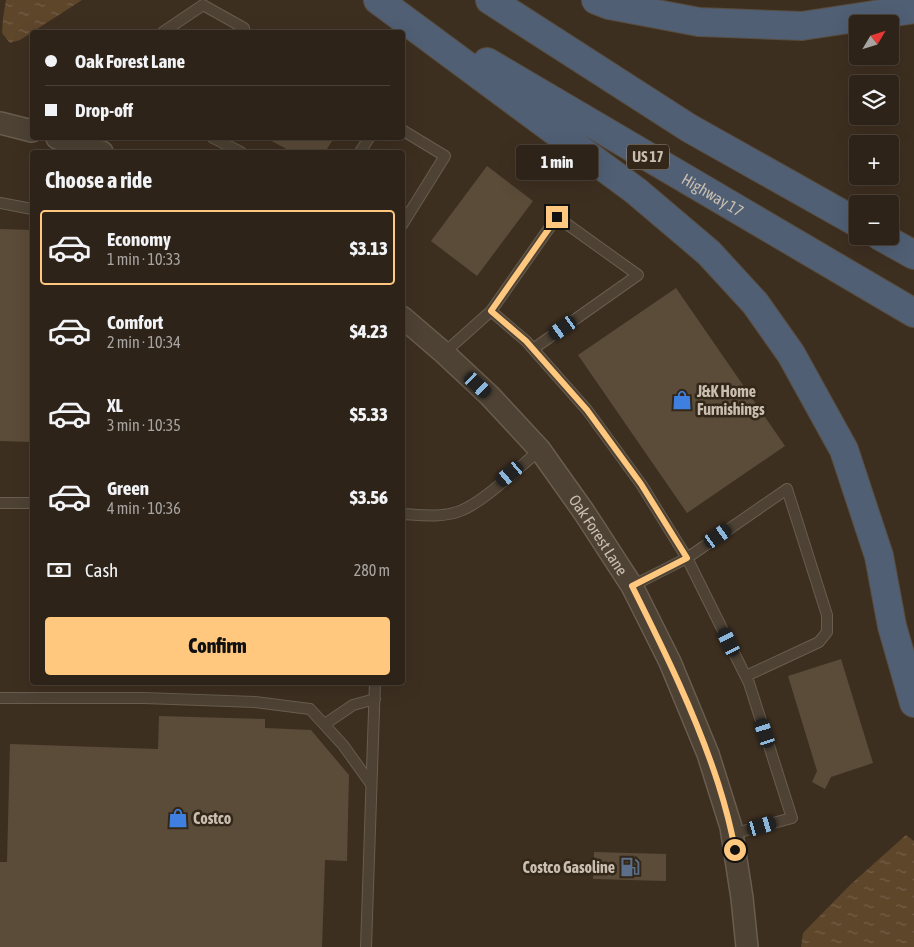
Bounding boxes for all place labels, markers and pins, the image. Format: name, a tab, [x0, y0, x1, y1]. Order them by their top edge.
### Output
place label: J&K Home Furnishings	[696, 382, 765, 418]
shop icon: J&K Home Furnishings	[671, 389, 693, 411]
shop icon: Costco	[167, 807, 189, 829]
place label: Costco	[193, 809, 232, 827]
fuel station icon: Costco Gasoline	[619, 856, 641, 878]
place label: Costco Gasoline	[523, 858, 615, 876]

